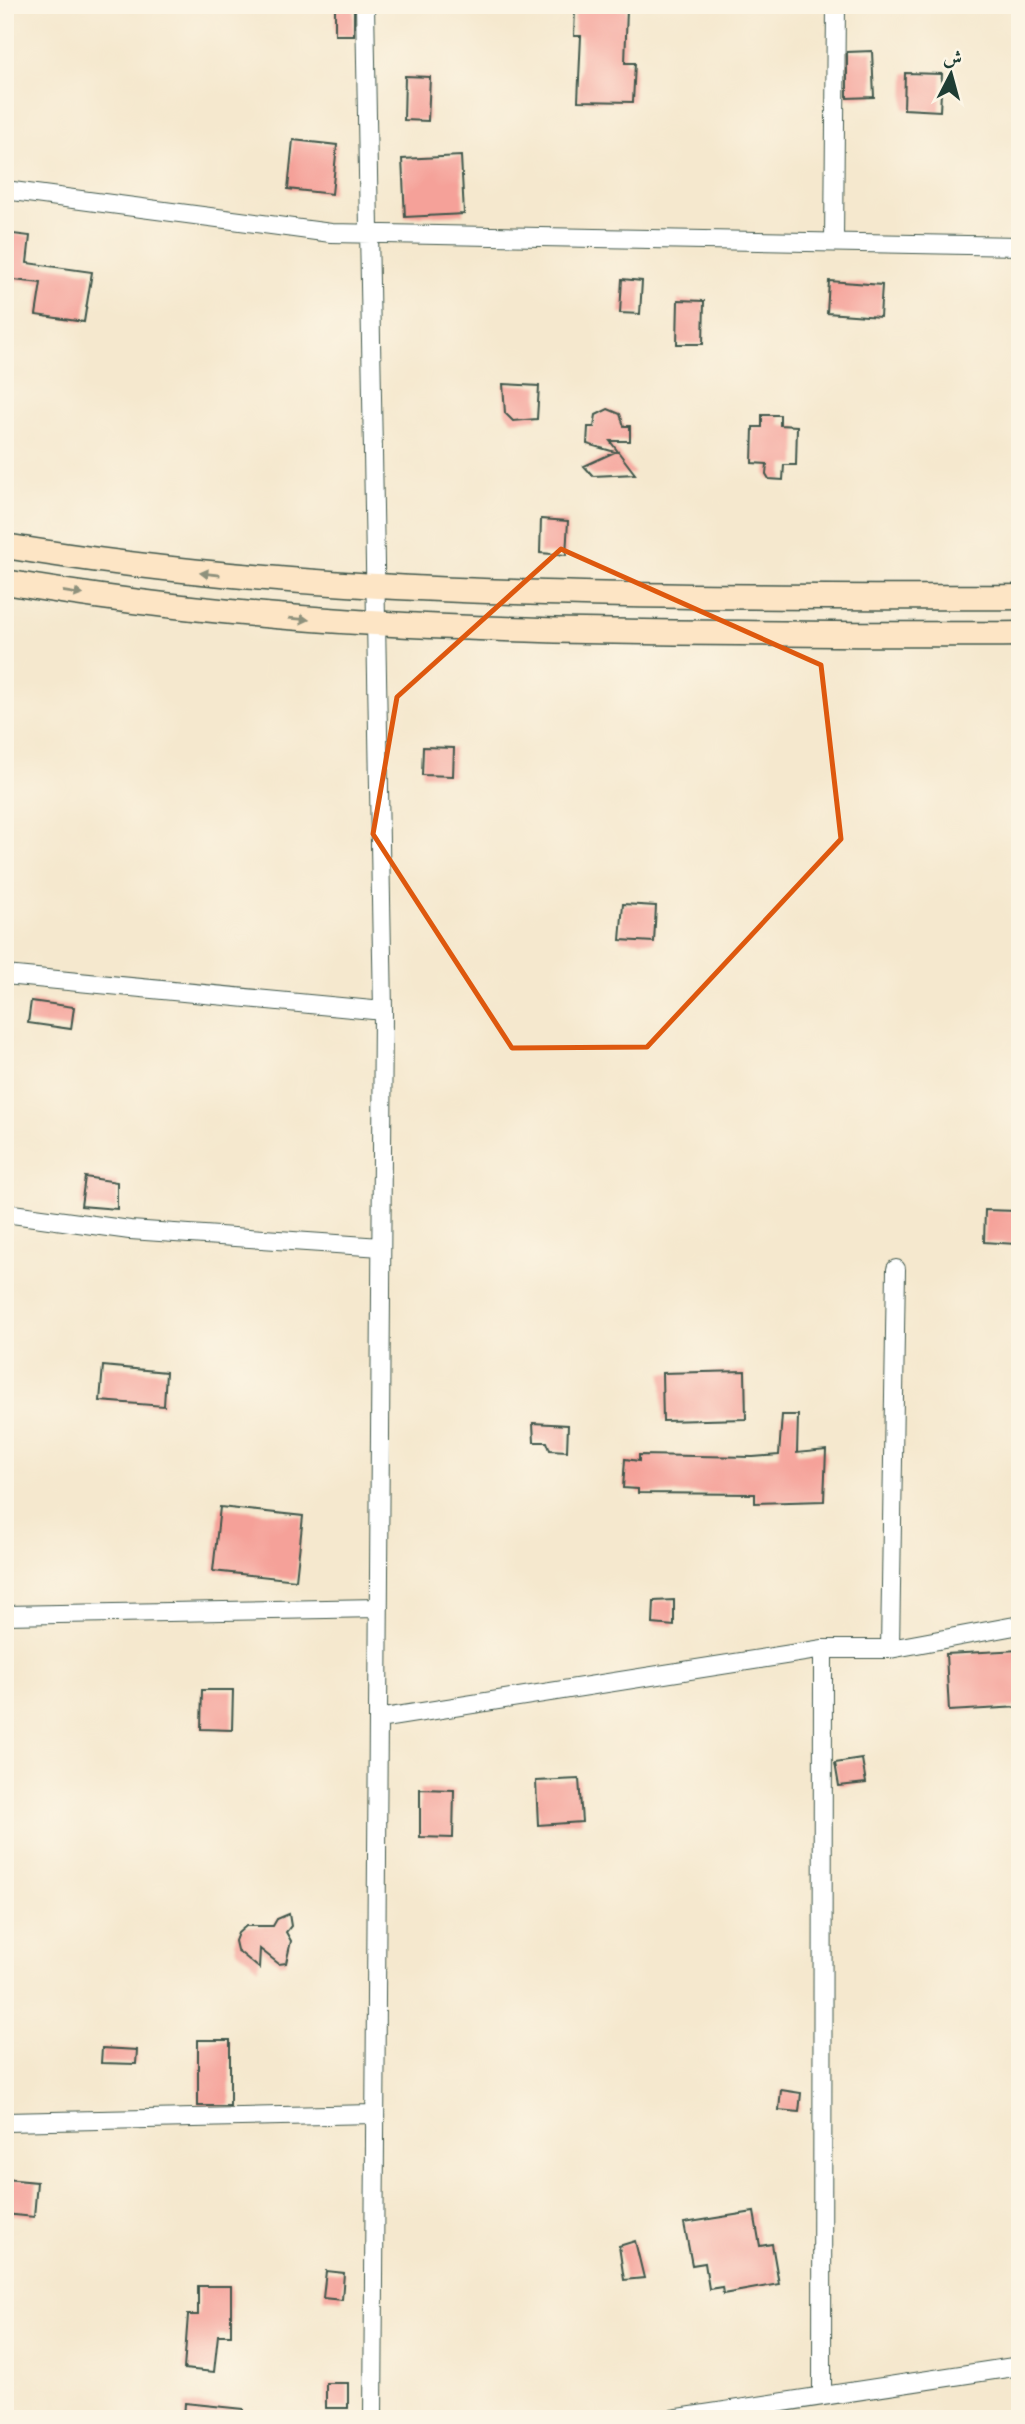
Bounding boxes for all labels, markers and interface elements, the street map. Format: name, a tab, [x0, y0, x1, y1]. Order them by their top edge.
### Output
north arrow	[916, 38, 986, 108]
text: ش	[942, 44, 963, 71]
one-way arrow	[199, 568, 221, 579]
one-way arrow	[62, 588, 84, 599]
one-way arrow	[288, 614, 310, 625]

